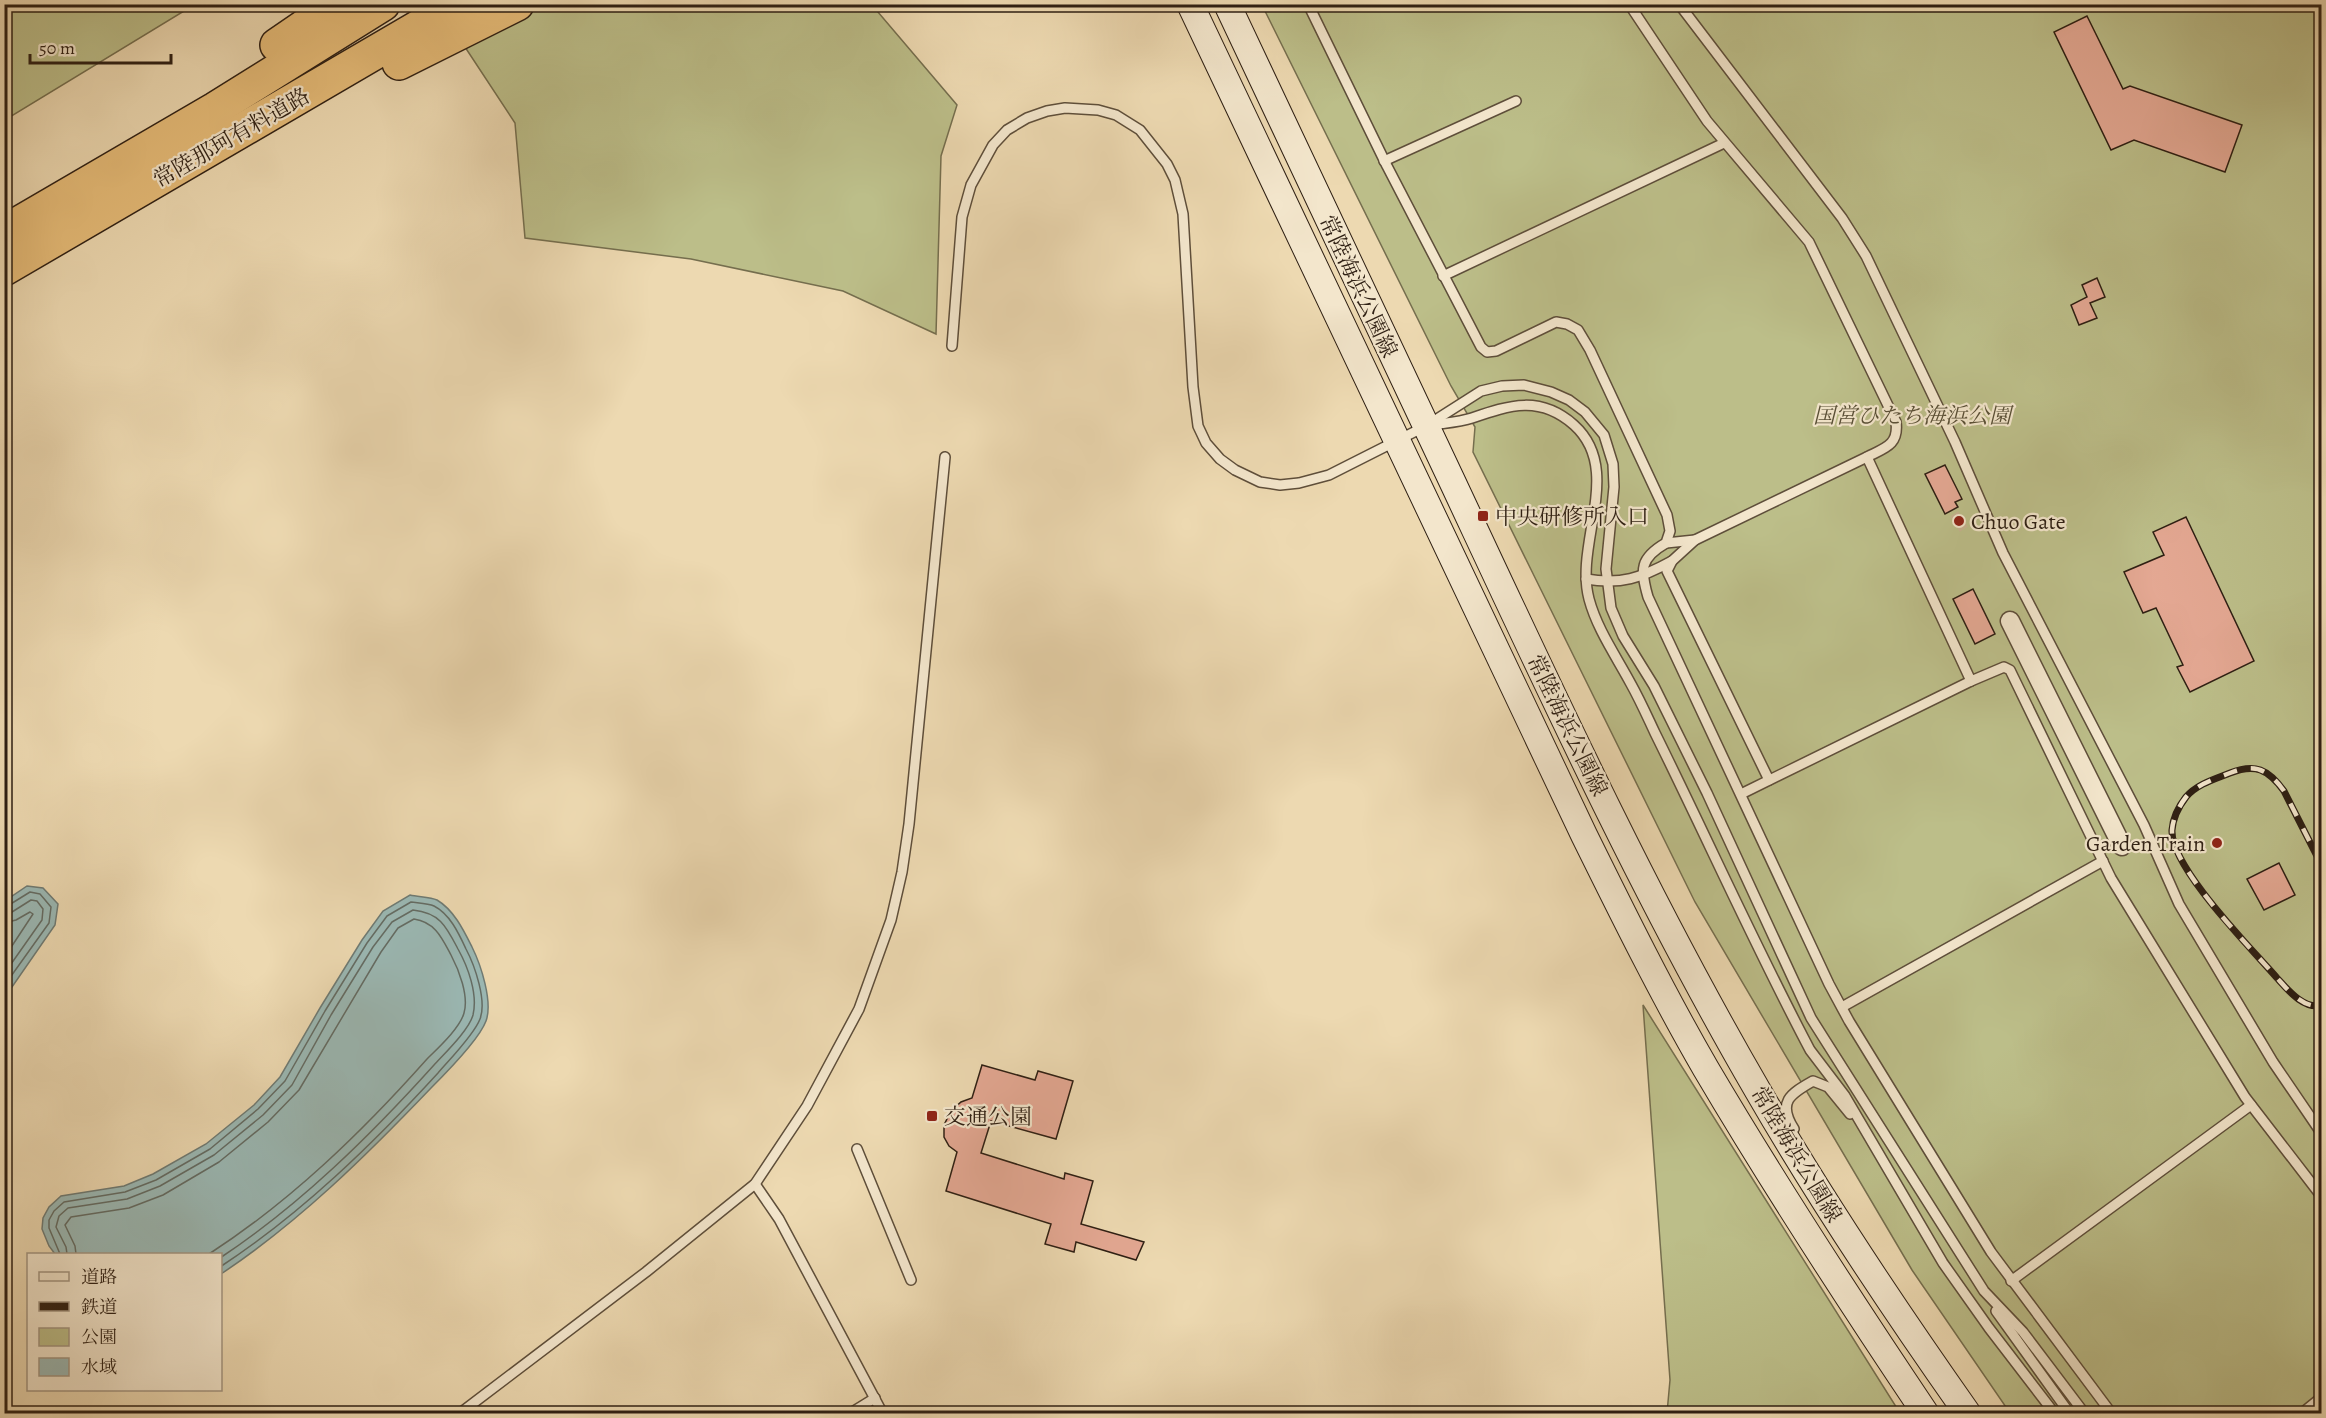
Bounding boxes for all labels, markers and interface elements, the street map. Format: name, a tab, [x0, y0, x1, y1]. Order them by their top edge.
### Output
scale bar	[30, 27, 171, 65]
text: 50 m	[39, 36, 75, 60]
street label: 常陸那珂有料道路	[148, 81, 315, 195]
street label: 常陸海浜公園線	[1312, 210, 1404, 363]
park label: 国営ひたち海浜公園	[1813, 401, 2014, 431]
place label: 中央研修所入口	[1495, 502, 1649, 532]
place label: Chuo Gate	[1971, 507, 2066, 537]
marker: 中央研修所入口	[1476, 509, 1490, 523]
marker: Chuo Gate	[1952, 514, 1966, 528]
street label: 常陸海浜公園線	[1520, 650, 1614, 801]
place label: Garden Train	[2086, 829, 2205, 859]
marker: Garden Train	[2210, 836, 2224, 850]
street label: 常陸海浜公園線	[1744, 1081, 1849, 1228]
place label: 交通公園	[944, 1102, 1032, 1132]
marker: 交通公園	[925, 1109, 939, 1123]
legend	[27, 1253, 222, 1391]
text: 道路	[81, 1265, 117, 1289]
text: 鉄道	[81, 1295, 117, 1319]
text: 公園	[81, 1325, 117, 1349]
text: 水域	[81, 1355, 117, 1379]

